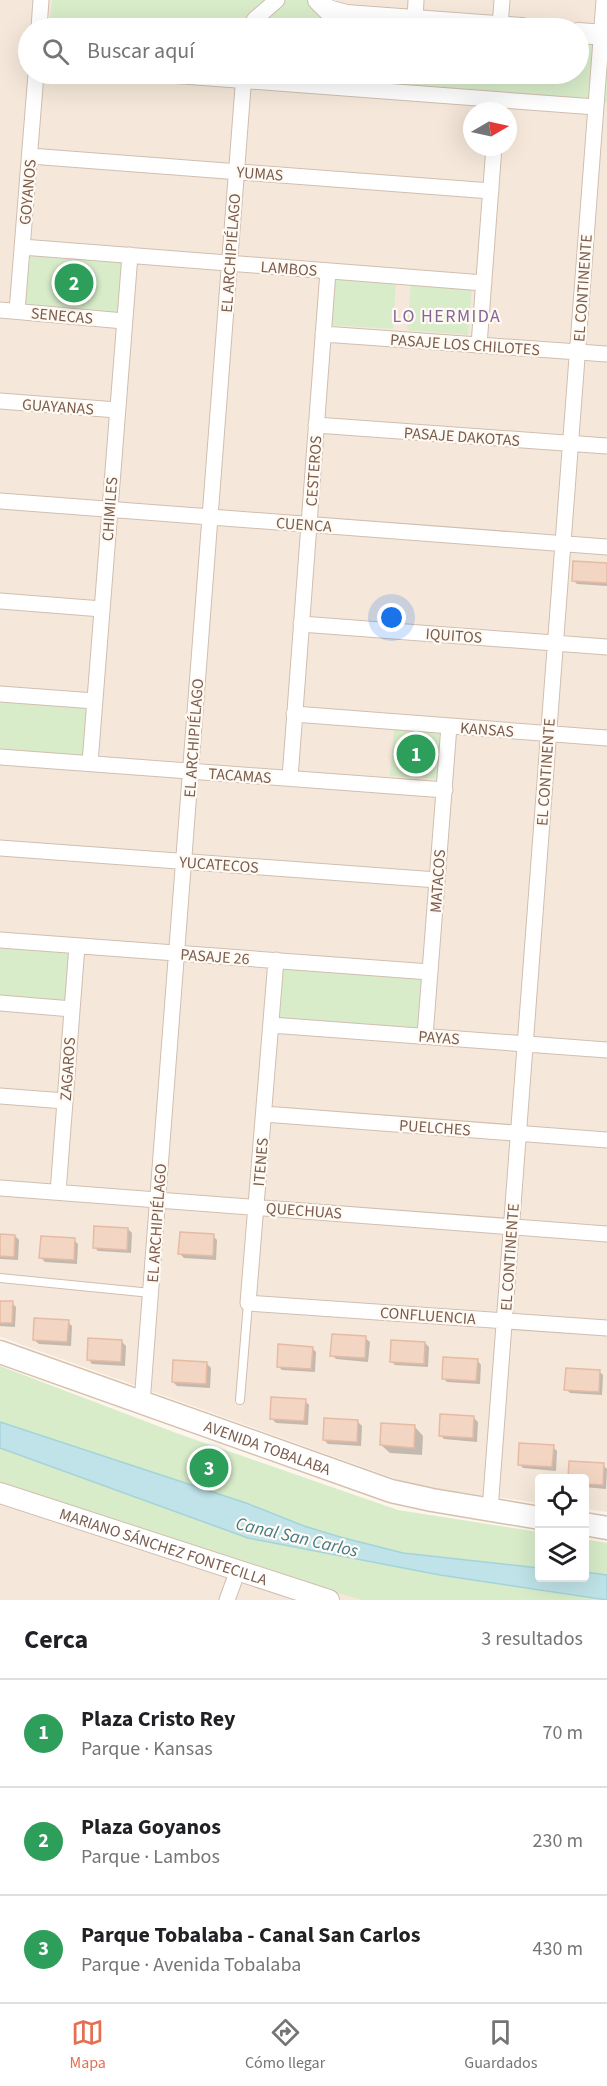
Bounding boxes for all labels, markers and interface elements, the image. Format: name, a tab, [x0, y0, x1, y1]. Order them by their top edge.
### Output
search box	[18, 18, 589, 84]
icon: search	[39, 35, 72, 68]
text: Buscar aquí	[87, 35, 195, 67]
north arrow	[463, 102, 517, 156]
street label: GOYANOS	[14, 158, 42, 226]
street label: YUMAS	[235, 161, 284, 187]
street label: EL ARCHIPIÉLAGO	[216, 193, 246, 313]
street label: EL CONTINENTE	[568, 233, 598, 343]
street label: LAMBOS	[260, 256, 318, 282]
pin: 2	[54, 260, 94, 306]
street label: SENECAS	[30, 302, 94, 330]
district label: LO HERMIDA	[393, 304, 501, 329]
street label: PASAJE LOS CHILOTES	[389, 329, 541, 361]
street label: GUAYANAS	[21, 394, 95, 420]
street label: PASAJE DAKOTAS	[403, 422, 521, 452]
street label: CESTEROS	[301, 435, 327, 507]
street label: CHIMILES	[97, 476, 123, 542]
street label: CUENCA	[275, 512, 333, 538]
your location	[377, 603, 406, 632]
street label: IQUITOS	[425, 623, 483, 649]
street label: EL ARCHIPIÉLAGO	[179, 678, 209, 798]
street label: KANSAS	[459, 717, 515, 743]
street label: EL CONTINENTE	[531, 717, 561, 827]
pin: 1	[396, 732, 436, 777]
street label: TACAMAS	[208, 763, 272, 789]
street label: MATACOS	[425, 848, 451, 914]
street label: YUCATECOS	[177, 851, 259, 879]
street label: PASAJE 26	[180, 944, 250, 970]
street label: PAYAS	[418, 1026, 460, 1050]
street label: ZAGAROS	[55, 1036, 81, 1102]
street label: PUELCHES	[398, 1115, 471, 1141]
street label: ITENES	[248, 1137, 274, 1187]
street label: EL ARCHIPIÉLAGO	[142, 1163, 172, 1283]
street label: QUECHUAS	[265, 1197, 343, 1225]
street label: EL CONTINENTE	[495, 1202, 525, 1312]
street label: CONFLUENCIA	[379, 1302, 477, 1330]
street label: AVENIDA TOBALABA	[201, 1415, 334, 1481]
pin: 3	[190, 1446, 228, 1490]
map controls	[535, 1474, 589, 1582]
button: locate	[535, 1474, 589, 1528]
street label: MARIANO SÁNCHEZ FONTECILLA	[56, 1503, 270, 1591]
water label: Canal San Carlos	[233, 1511, 361, 1564]
button: layers	[535, 1528, 589, 1582]
text: Cerca	[24, 1621, 88, 1658]
text: 3 resultados	[481, 1625, 583, 1653]
text: Plaza Cristo Rey	[81, 1703, 235, 1735]
text: 1	[38, 1719, 49, 1747]
text: 70 m	[543, 1719, 583, 1747]
text: Parque · Kansas	[81, 1735, 213, 1763]
text: Plaza Goyanos	[81, 1811, 221, 1843]
text: 2	[38, 1827, 49, 1855]
text: 230 m	[533, 1827, 583, 1855]
text: Parque · Lambos	[81, 1843, 220, 1871]
text: Parque Tobalaba - Canal San Carlos	[81, 1919, 420, 1951]
text: 3	[38, 1935, 49, 1963]
text: 430 m	[533, 1935, 583, 1963]
text: Parque · Avenida Tobalaba	[81, 1951, 301, 1979]
tab: Mapa	[70, 2016, 106, 2074]
tab: Cómo llegar	[245, 2016, 325, 2074]
tab: Guardados	[464, 2016, 537, 2074]

